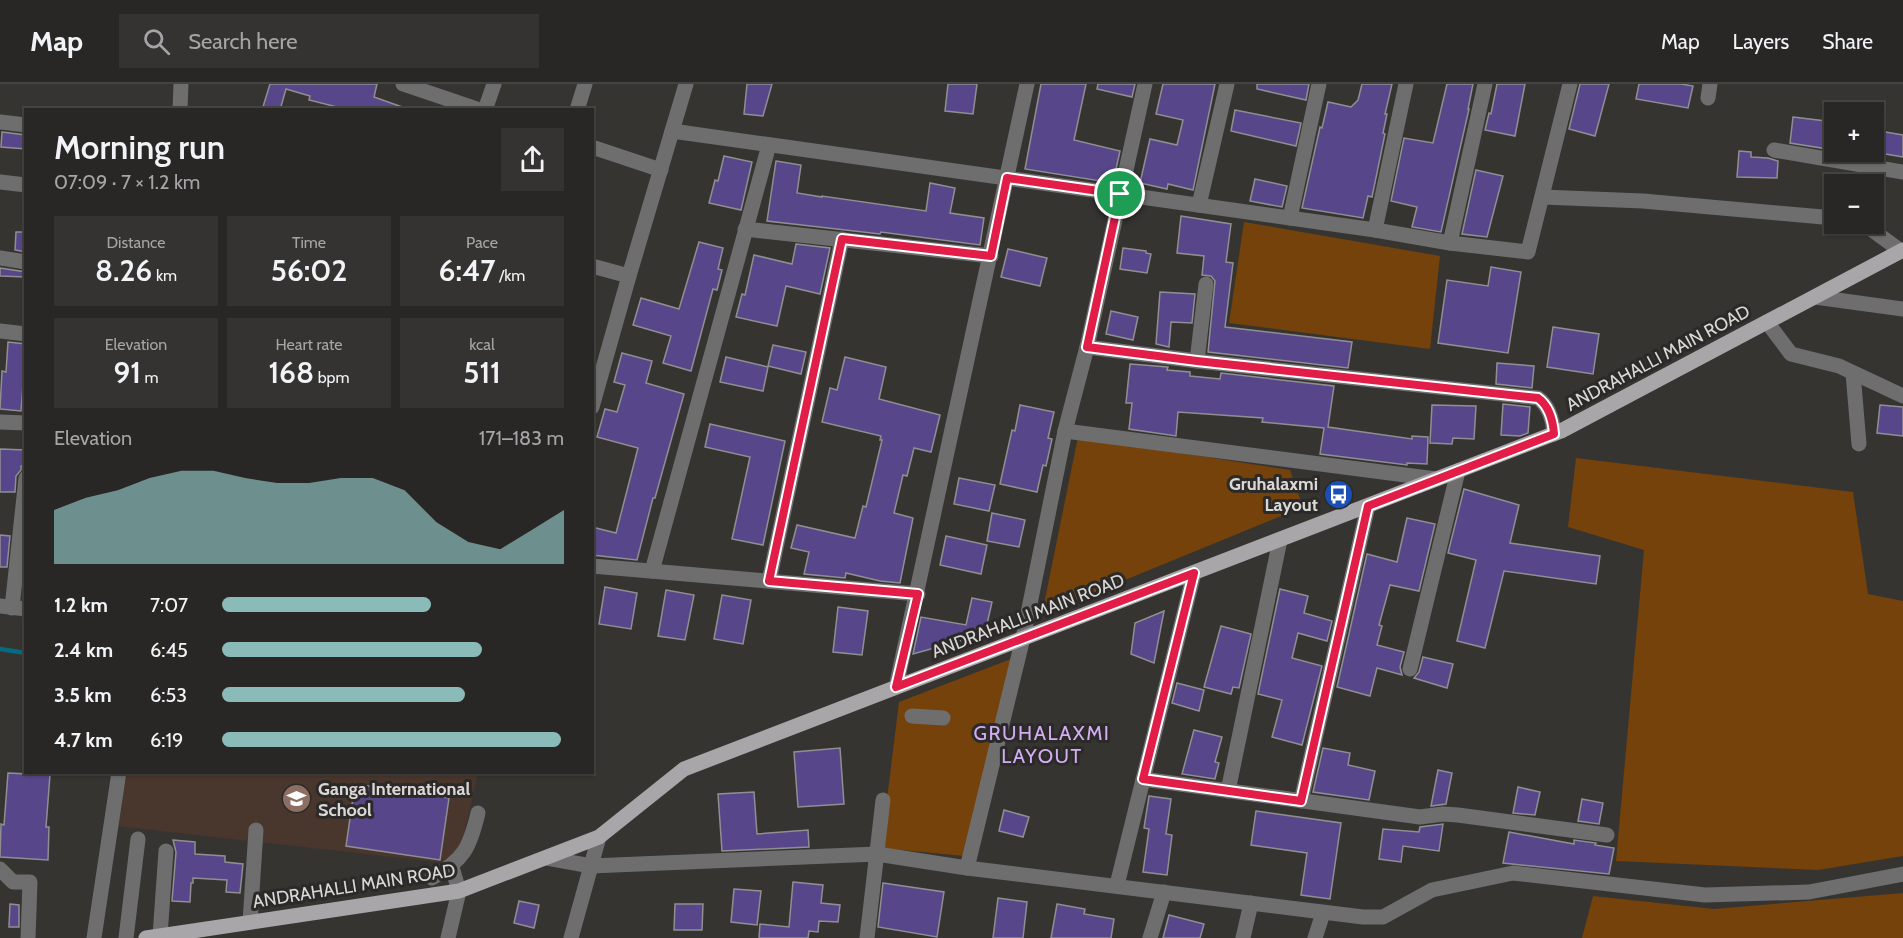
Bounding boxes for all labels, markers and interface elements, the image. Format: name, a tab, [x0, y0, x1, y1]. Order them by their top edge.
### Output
search box	[119, 14, 539, 68]
text: Map	[30, 24, 83, 58]
icon: search	[140, 25, 173, 58]
text: Search here	[188, 28, 297, 55]
text: Map	[1661, 29, 1700, 54]
text: Layers	[1733, 29, 1789, 54]
text: Share	[1822, 29, 1873, 54]
map controls	[1824, 102, 1884, 234]
button: +	[1824, 102, 1884, 162]
text: Morning run	[54, 127, 225, 167]
button: share	[501, 128, 564, 191]
pin	[1094, 168, 1145, 219]
text: 07:09 · 7 × 1.2 km	[54, 170, 200, 194]
button: −	[1824, 174, 1884, 234]
icon: arrive	[1103, 177, 1136, 210]
text: Distance	[107, 233, 165, 252]
text: Time	[292, 233, 326, 252]
text: Pace	[466, 233, 498, 252]
text: 8.26	[95, 252, 152, 289]
text: 56:02	[271, 252, 347, 289]
text: 6:47	[439, 252, 495, 289]
text: km	[152, 266, 177, 285]
text: /km	[495, 266, 525, 285]
street label: ANDRAHALLI MAIN ROAD	[1562, 300, 1754, 416]
text: Elevation	[105, 335, 167, 354]
text: Heart rate	[276, 335, 342, 354]
text: kcal	[469, 335, 495, 354]
text: 91	[113, 354, 141, 391]
text: 168	[268, 354, 314, 391]
text: 511	[463, 354, 501, 391]
text: m	[141, 368, 159, 387]
text: bpm	[314, 368, 350, 387]
text: Elevation	[54, 426, 132, 450]
text: 171–183 m	[479, 426, 564, 450]
place label: Gruhalaxmi Layout	[1229, 473, 1318, 516]
bus stop icon: Gruhalaxmi Layout	[1323, 478, 1355, 510]
street label: ANDRAHALLI MAIN ROAD	[928, 569, 1128, 663]
text: 1.2 km	[54, 593, 108, 617]
text: 7:07	[150, 593, 188, 617]
text: 2.4 km	[54, 638, 113, 662]
text: 6:45	[150, 638, 188, 662]
text: 3.5 km	[54, 683, 112, 707]
text: 6:53	[150, 683, 187, 707]
district label: GRUHALAXMI LAYOUT	[974, 721, 1110, 768]
text: 4.7 km	[54, 728, 113, 752]
text: 6:19	[150, 728, 183, 752]
place label: Ganga International School	[318, 778, 470, 821]
school or university icon: Ganga International School	[281, 783, 313, 815]
street label: ANDRAHALLI MAIN ROAD	[251, 859, 457, 913]

